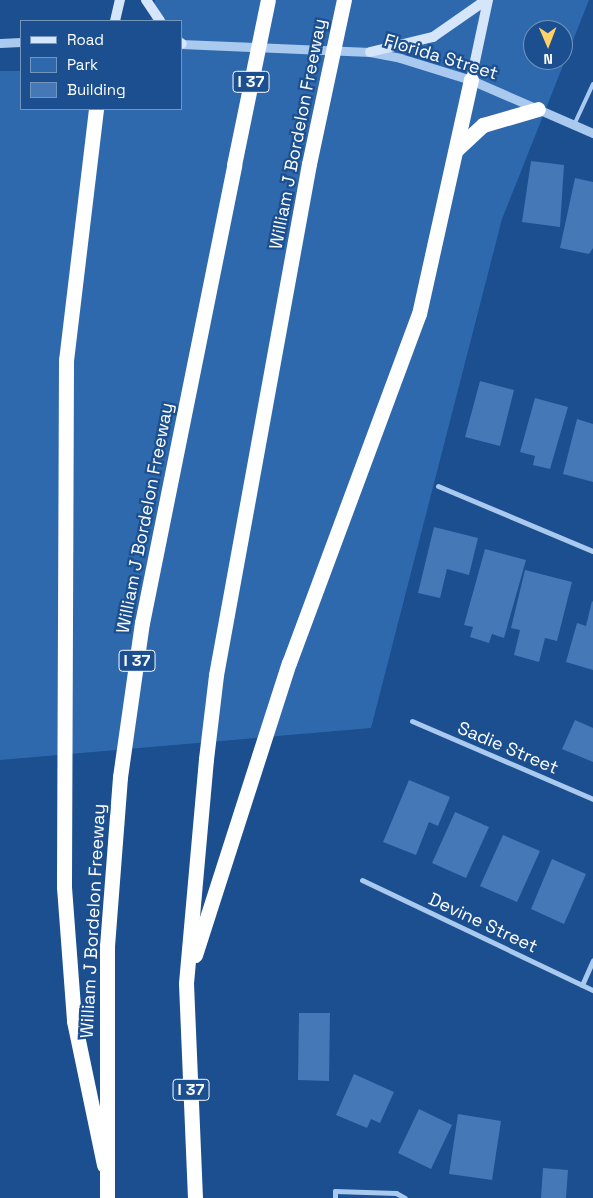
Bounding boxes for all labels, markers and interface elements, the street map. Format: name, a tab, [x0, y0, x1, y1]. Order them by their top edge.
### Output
street label: William J Bordelon Freeway	[265, 17, 331, 251]
legend	[20, 20, 182, 110]
north arrow	[523, 20, 573, 70]
street label: Florida Street	[381, 29, 501, 85]
text: Road	[67, 30, 104, 49]
text: N	[543, 50, 553, 68]
text: Park	[67, 55, 98, 74]
road number: I 37	[232, 68, 270, 95]
text: Building	[67, 80, 126, 99]
street label: William J Bordelon Freeway	[112, 401, 178, 635]
road number: I 37	[118, 648, 156, 674]
street label: Sadie Street	[454, 717, 562, 779]
street label: William J Bordelon Freeway	[76, 803, 110, 1039]
street label: Devine Street	[425, 888, 541, 958]
road number: I 37	[172, 1076, 210, 1104]

